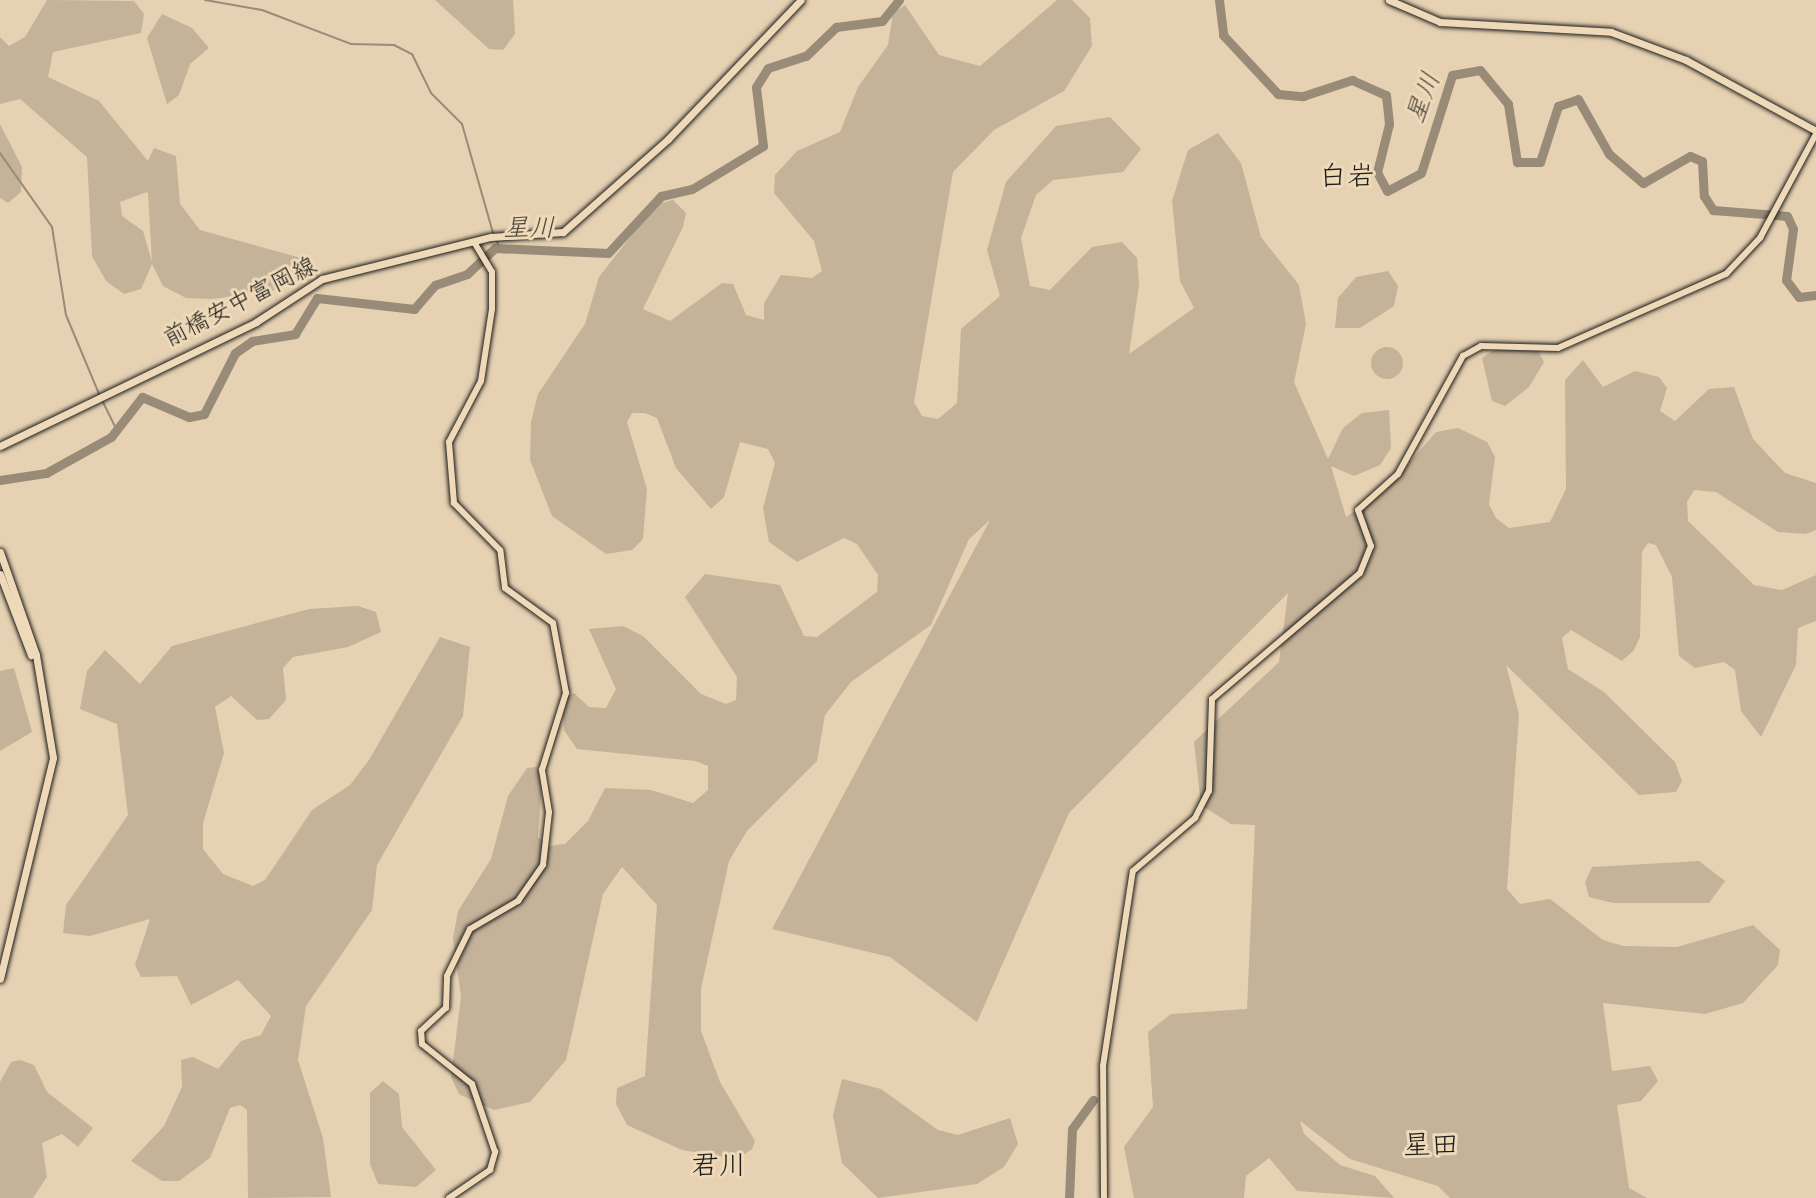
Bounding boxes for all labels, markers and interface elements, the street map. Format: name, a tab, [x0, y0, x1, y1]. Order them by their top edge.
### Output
water label: 星川	[1400, 68, 1448, 128]
district label: 白岩	[1319, 160, 1375, 194]
water label: 星川	[503, 213, 555, 245]
street label: 前橋安中富岡線	[159, 251, 321, 353]
district label: 星田	[1403, 1129, 1459, 1163]
district label: 君川	[691, 1149, 747, 1183]

